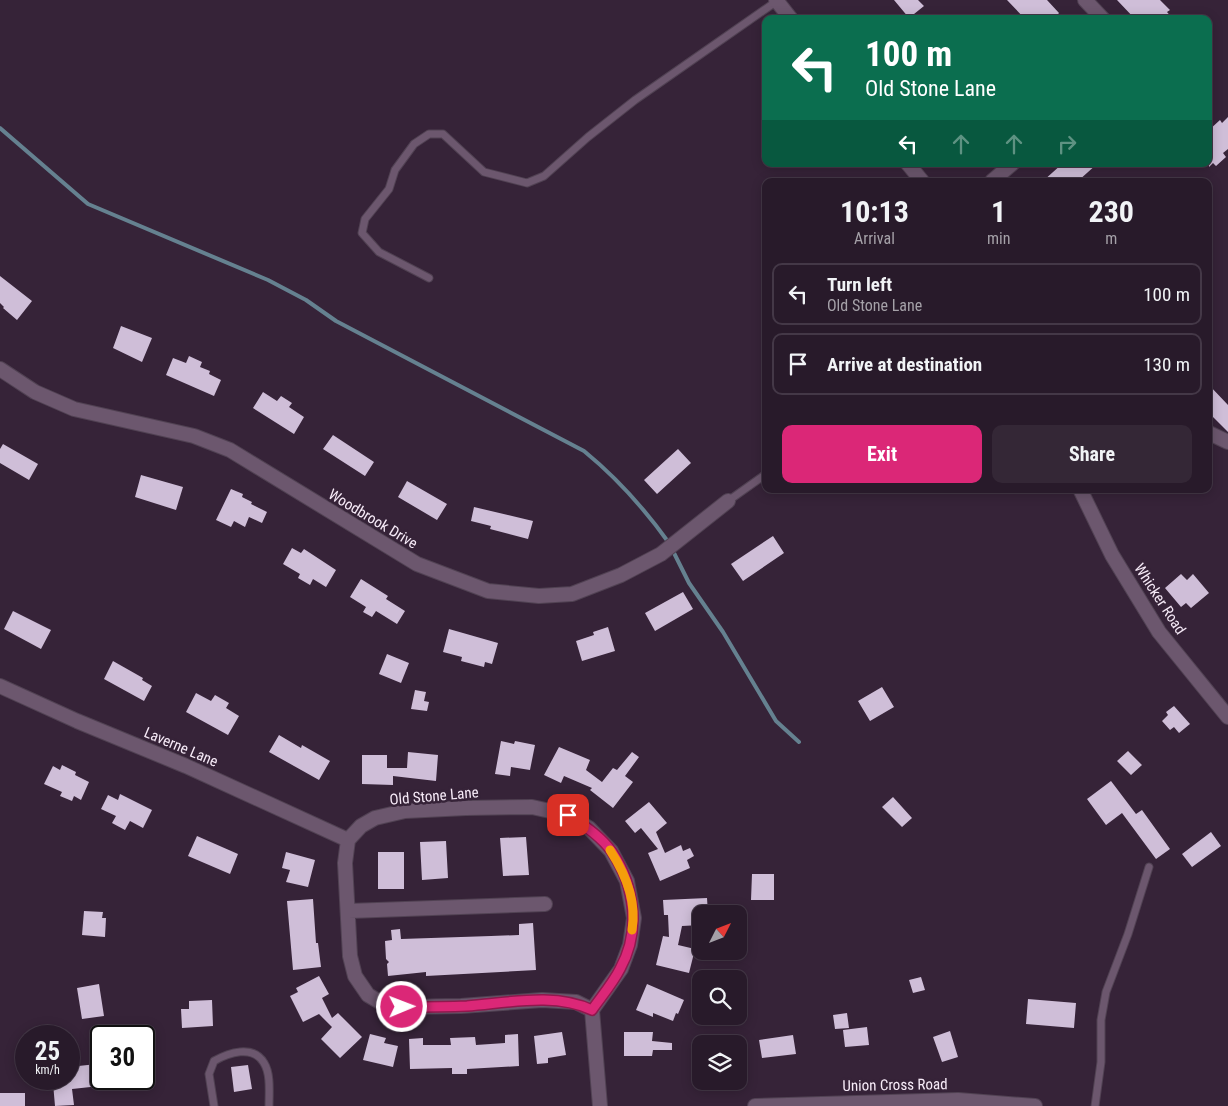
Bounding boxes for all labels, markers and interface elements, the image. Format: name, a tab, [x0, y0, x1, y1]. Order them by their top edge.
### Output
text: 100 m	[865, 34, 952, 75]
icon: left	[782, 35, 847, 100]
text: Old Stone Lane	[865, 76, 996, 101]
icon: left	[894, 130, 922, 158]
icon: ahead	[947, 130, 975, 158]
icon: ahead	[1000, 130, 1028, 158]
icon: right	[1053, 130, 1081, 158]
text: 10:13	[840, 194, 909, 229]
text: 1	[991, 194, 1006, 229]
text: 230	[1088, 194, 1134, 229]
text: Arrival	[854, 229, 895, 248]
text: min	[987, 229, 1010, 248]
text: m	[1105, 229, 1117, 248]
text: Turn left	[827, 273, 892, 296]
icon: left	[784, 280, 812, 308]
text: 100 m	[1143, 283, 1190, 306]
text: Old Stone Lane	[827, 296, 922, 315]
icon: arrive	[784, 350, 812, 378]
text: Arrive at destination	[827, 353, 982, 376]
text: 130 m	[1143, 353, 1190, 376]
button: Exit	[782, 425, 982, 483]
button: Share	[992, 425, 1192, 483]
street label: Woodbrook Drive	[325, 485, 421, 553]
street label: Whicker Road	[1130, 560, 1190, 638]
street label: Laverne Lane	[141, 723, 221, 771]
street label: Old Stone Lane	[389, 783, 479, 809]
pin	[547, 794, 589, 836]
icon: arrive	[554, 801, 582, 829]
north arrow	[692, 905, 748, 960]
map controls	[692, 905, 747, 1090]
button: search	[692, 970, 747, 1025]
position arrow	[375, 980, 427, 1032]
speed limit sign: 30	[90, 1025, 155, 1090]
button: layers	[692, 1035, 747, 1090]
text: 25	[35, 1037, 60, 1066]
text: km/h	[35, 1063, 60, 1077]
street label: Union Cross Road	[842, 1075, 948, 1095]

